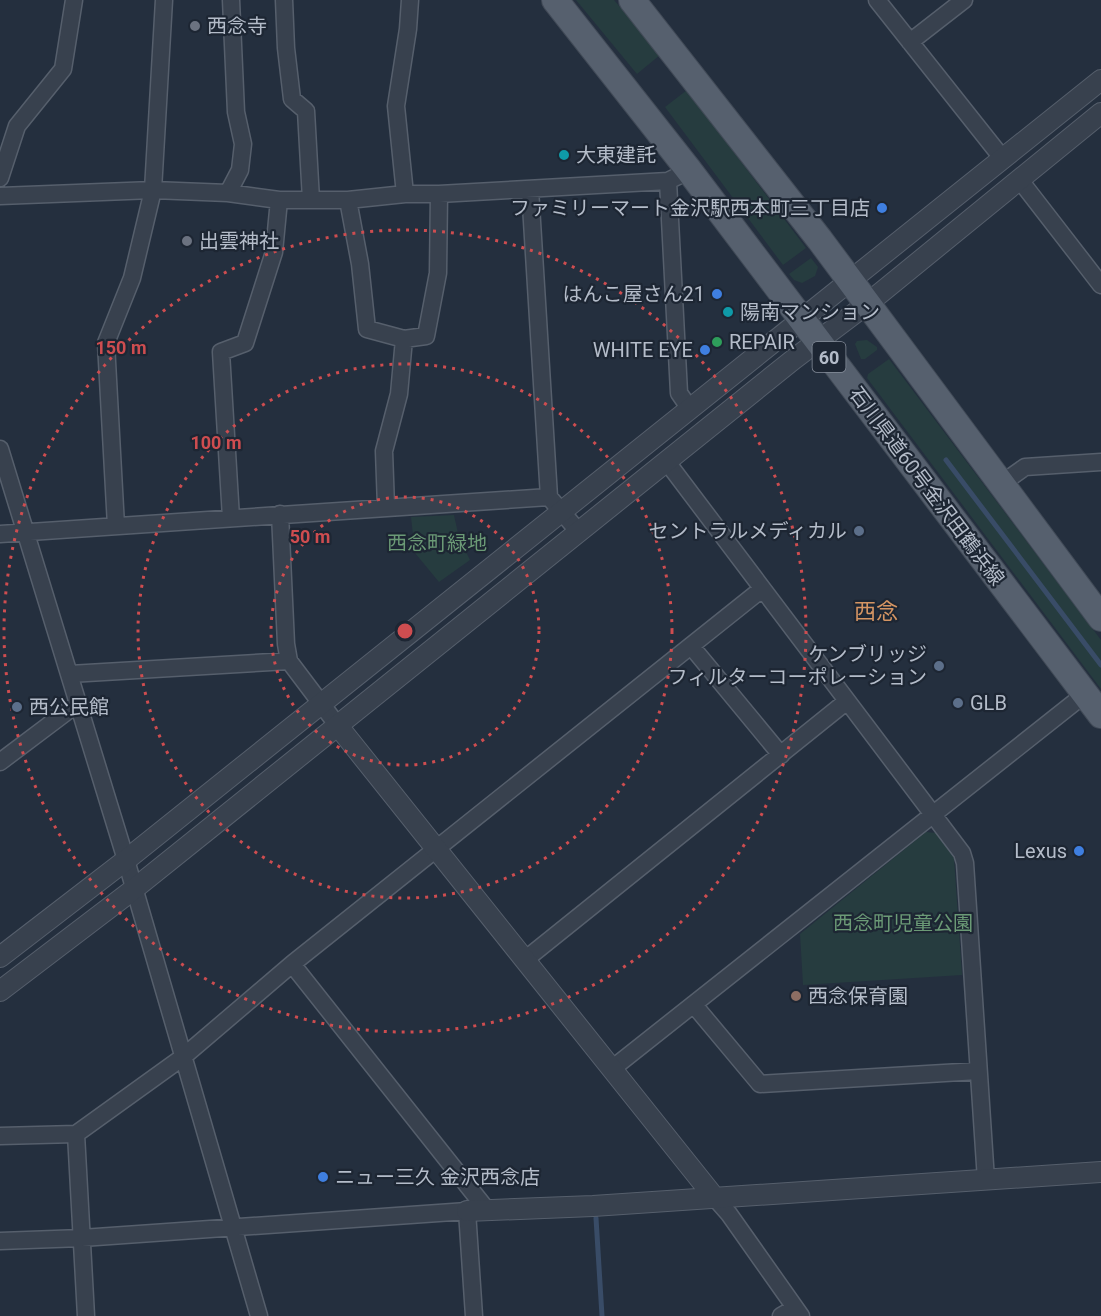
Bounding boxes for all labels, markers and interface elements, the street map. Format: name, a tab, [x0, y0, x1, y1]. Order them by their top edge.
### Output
place label: 西念寺	[207, 14, 267, 38]
marker: 西念寺	[188, 19, 202, 33]
place label: 大東建託	[576, 143, 656, 167]
marker: 大東建託	[557, 148, 571, 162]
place label: ファミリーマート金沢駅西本町三丁目店	[510, 196, 870, 220]
marker: ファミリーマート金沢駅西本町三丁目店	[875, 201, 889, 215]
place label: 出雲神社	[199, 229, 279, 253]
marker: 出雲神社	[180, 234, 194, 248]
place label: はんこ屋さん21	[563, 282, 705, 306]
marker: はんこ屋さん21	[710, 287, 724, 301]
place label: 陽南マンション	[740, 300, 880, 324]
marker: 陽南マンション	[721, 305, 735, 319]
place label: REPAIR	[729, 330, 795, 354]
marker: REPAIR	[710, 335, 724, 349]
text: 150 m	[95, 337, 147, 358]
place label: WHITE EYE	[593, 338, 693, 362]
road number: 60	[812, 342, 846, 372]
marker: WHITE EYE	[698, 343, 712, 357]
street label: 石川県道60号金沢田鶴浜線	[844, 382, 1010, 590]
text: 100 m	[190, 432, 242, 453]
place label: セントラルメディカル	[648, 519, 847, 543]
marker: セントラルメディカル	[852, 524, 866, 538]
text: 50 m	[290, 526, 330, 547]
park label: 西念町緑地	[387, 531, 487, 555]
district label: 西念	[854, 599, 898, 624]
centre of rings	[395, 621, 415, 641]
place label: ケンブリッジ フィルターコーポレーション	[668, 642, 927, 689]
marker: ケンブリッジ フィルターコーポレーション	[932, 659, 946, 673]
place label: GLB	[970, 691, 1007, 715]
place label: 西公民館	[29, 695, 109, 719]
marker: GLB	[951, 696, 965, 710]
marker: 西公民館	[10, 700, 24, 714]
place label: Lexus	[1014, 839, 1067, 863]
marker: Lexus	[1072, 844, 1086, 858]
park label: 西念町児童公園	[833, 911, 973, 935]
place label: 西念保育園	[808, 984, 908, 1008]
marker: 西念保育園	[789, 989, 803, 1003]
place label: ニュー三久 金沢西念店	[335, 1165, 540, 1189]
marker: ニュー三久 金沢西念店	[316, 1170, 330, 1184]

